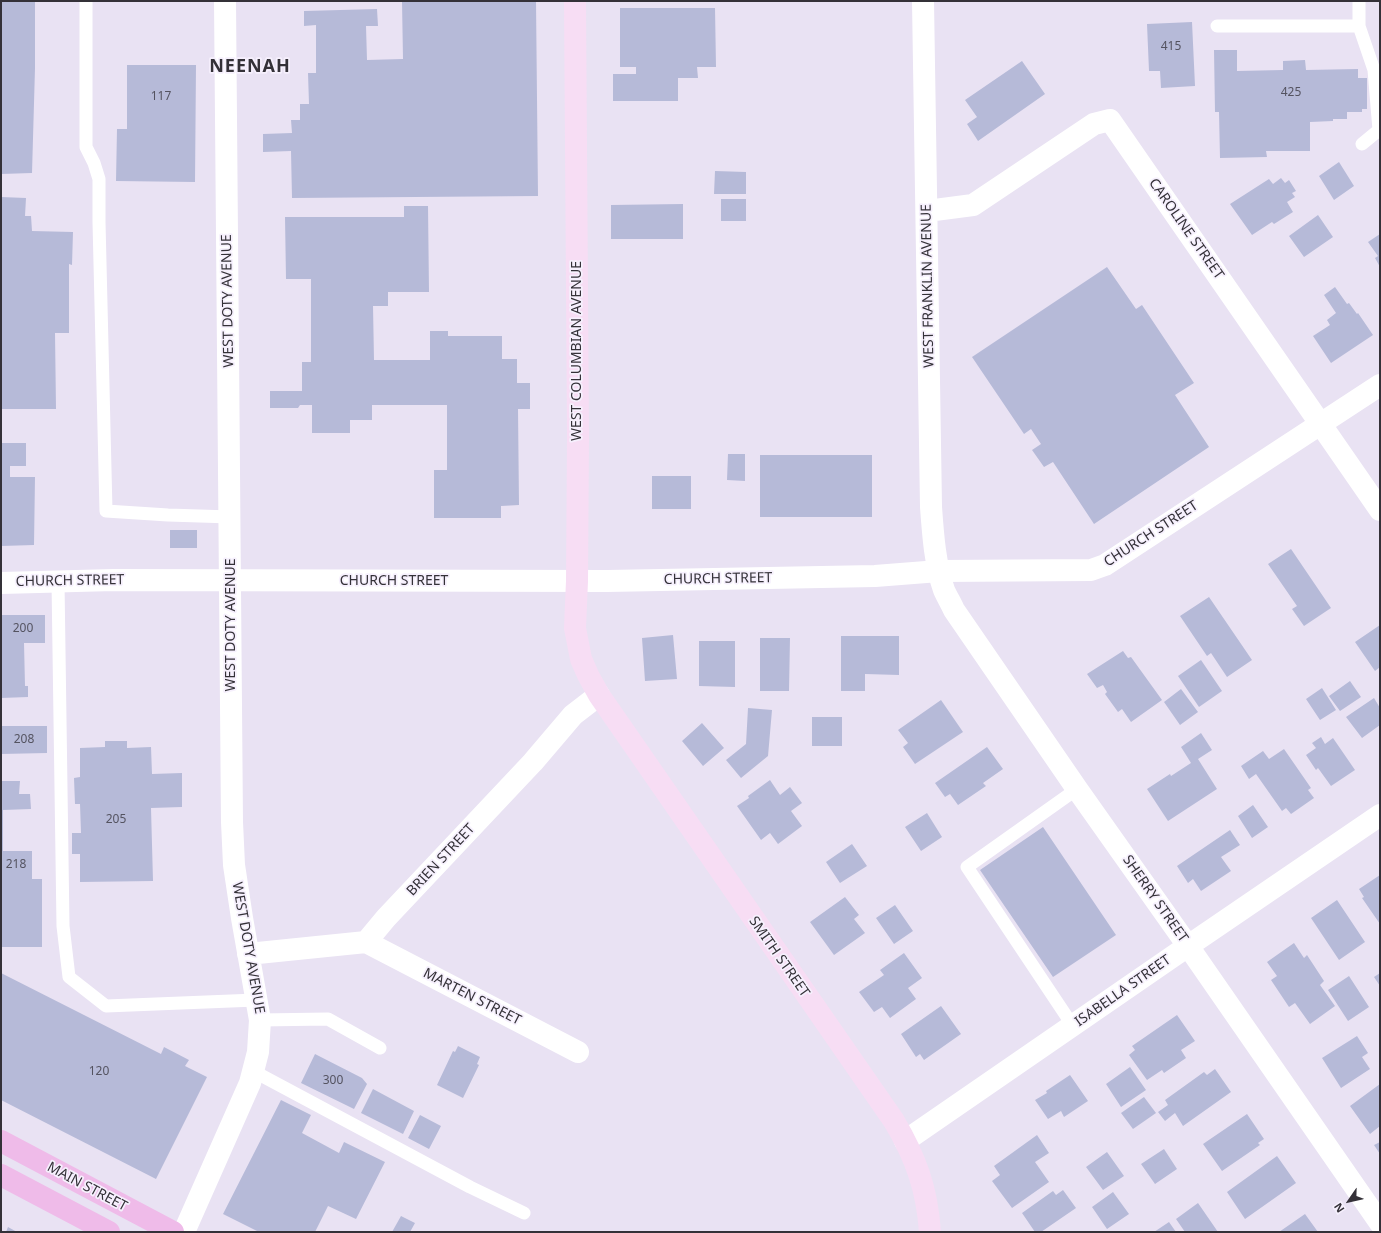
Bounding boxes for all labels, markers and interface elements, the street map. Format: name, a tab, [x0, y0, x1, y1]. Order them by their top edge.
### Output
house number: 415	[1161, 40, 1181, 54]
district label: NEENAH	[209, 56, 291, 78]
house number: 425	[1281, 86, 1301, 100]
house number: 117	[151, 90, 171, 104]
street label: CAROLINE STREET	[1145, 175, 1227, 283]
street label: WEST FRANKLIN AVENUE	[918, 204, 938, 368]
street label: WEST DOTY AVENUE	[218, 234, 238, 368]
street label: WEST COLUMBIAN AVENUE	[569, 261, 585, 441]
street label: CHURCH STREET	[1101, 497, 1201, 571]
street label: WEST DOTY AVENUE	[223, 558, 239, 692]
street label: CHURCH STREET	[664, 570, 772, 588]
street label: CHURCH STREET	[16, 572, 124, 590]
street label: CHURCH STREET	[340, 573, 448, 589]
house number: 200	[13, 622, 33, 636]
house number: 208	[14, 733, 34, 747]
house number: 205	[106, 813, 126, 827]
street label: BRIEN STREET	[403, 821, 479, 899]
street label: SHERRY STREET	[1119, 852, 1191, 946]
house number: 218	[6, 858, 26, 872]
street label: WEST DOTY AVENUE	[228, 881, 268, 1015]
street label: SMITH STREET	[745, 913, 813, 1001]
street label: ISABELLA STREET	[1072, 952, 1174, 1030]
street label: MARTEN STREET	[420, 965, 524, 1029]
house number: 120	[89, 1065, 109, 1079]
house number: 300	[323, 1074, 343, 1088]
street label: MAIN STREET	[44, 1159, 130, 1215]
north arrow	[1329, 1181, 1369, 1221]
text: N	[1330, 1200, 1347, 1216]

